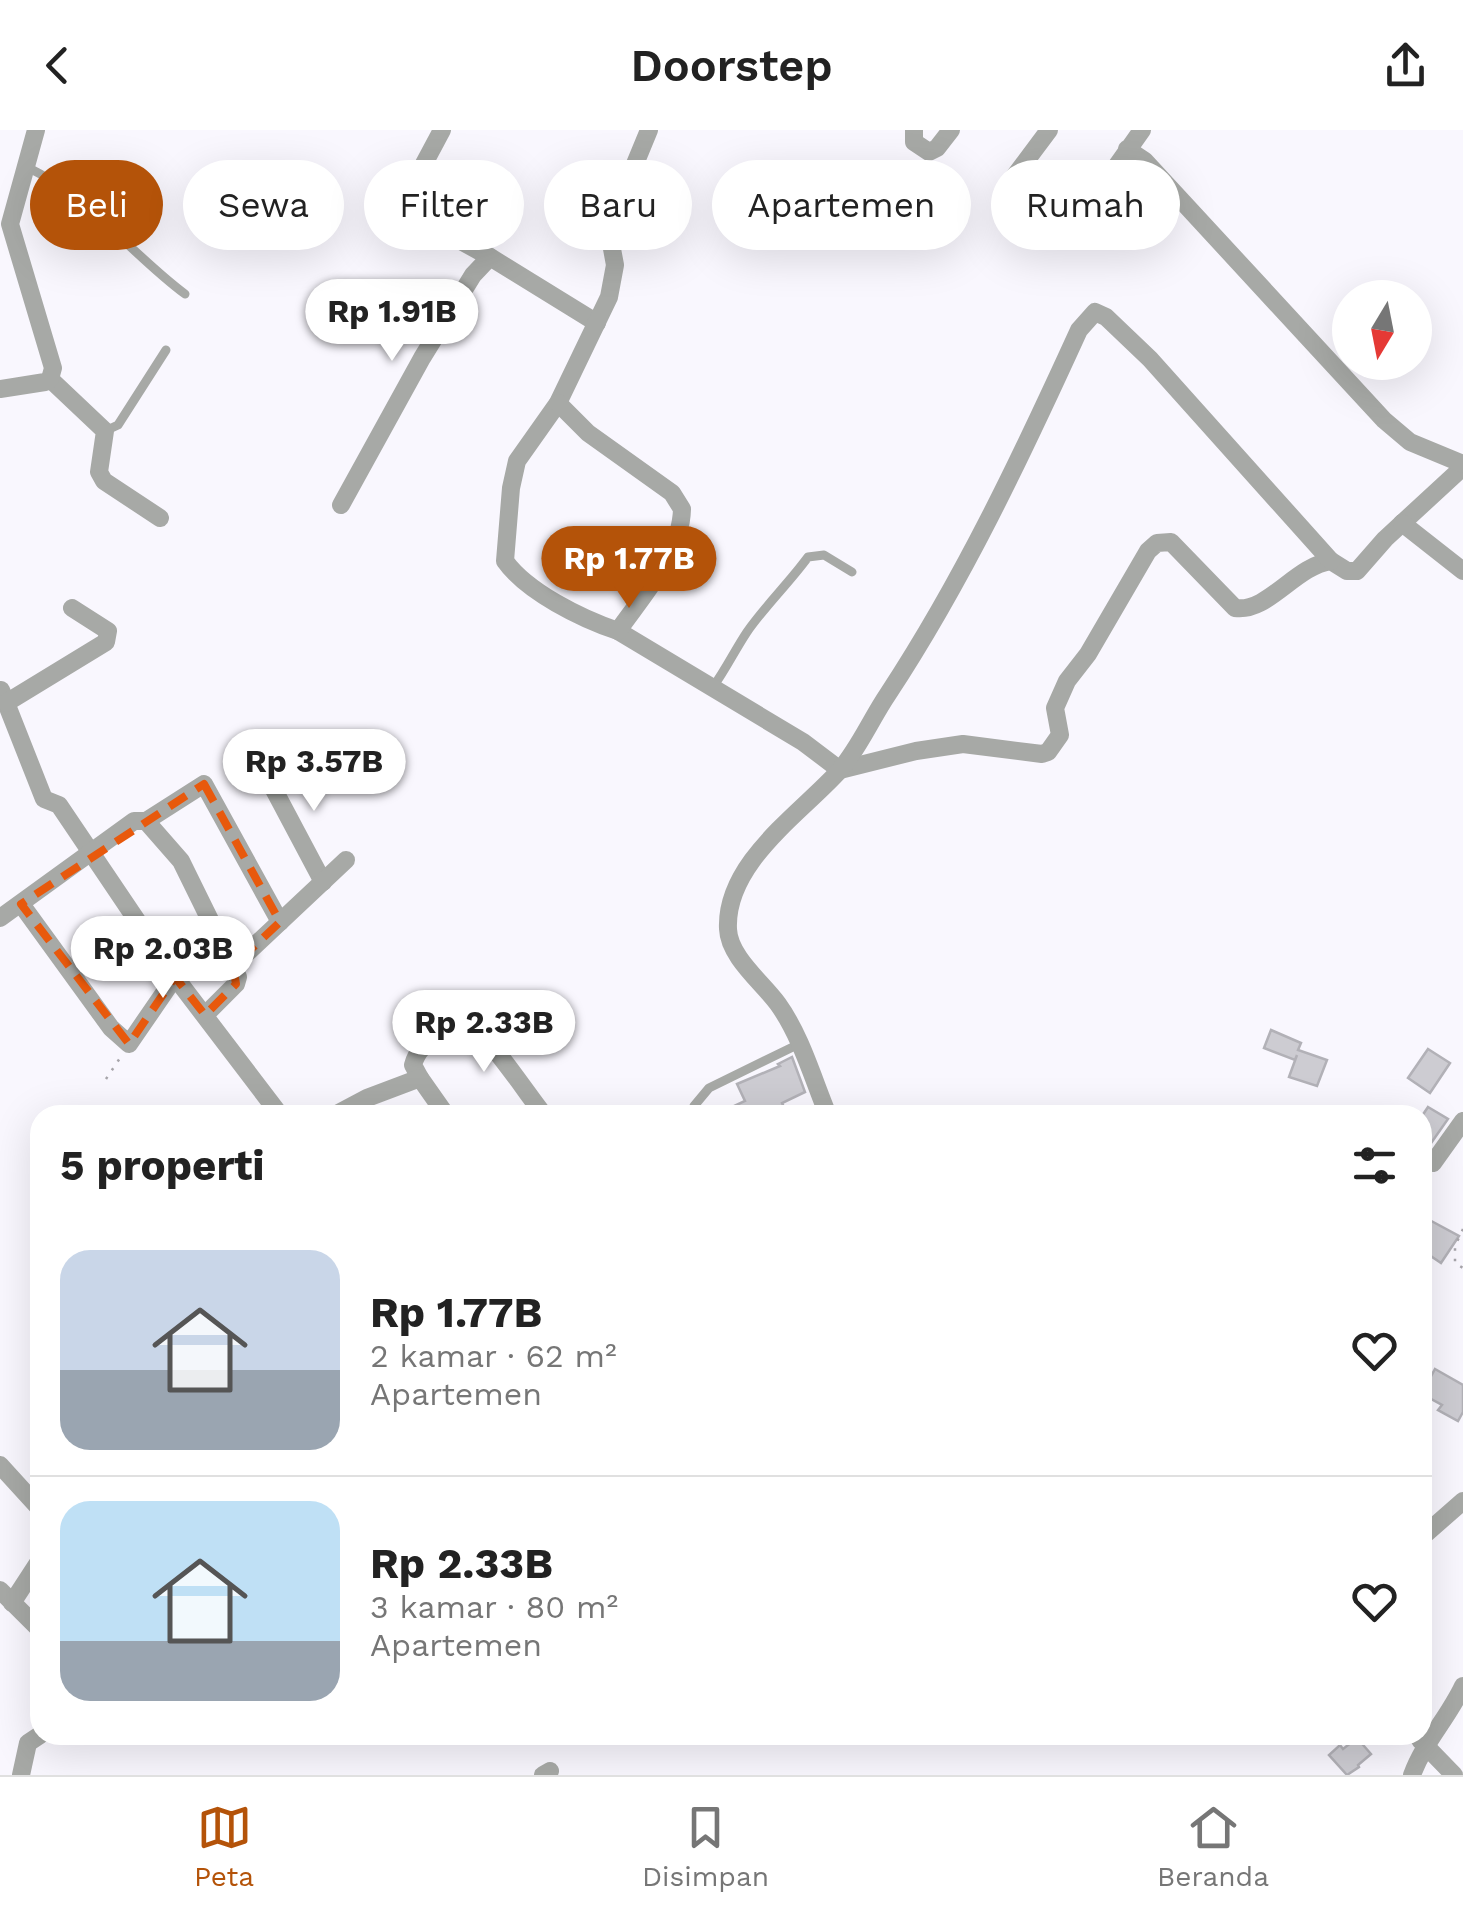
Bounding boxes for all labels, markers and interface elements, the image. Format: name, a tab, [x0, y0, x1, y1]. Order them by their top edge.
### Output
icon: back	[30, 38, 85, 93]
icon: share	[1378, 38, 1433, 93]
text: Doorstep	[630, 39, 833, 92]
chip: Beli	[30, 160, 163, 250]
chip: Sewa	[183, 160, 344, 250]
chip: Filter	[364, 160, 524, 250]
chip: Baru	[544, 160, 692, 250]
chip: Apartemen	[712, 160, 971, 250]
chip: Rumah	[991, 160, 1180, 250]
pin: Rp 1.91B	[289, 279, 495, 364]
north arrow	[1332, 280, 1432, 380]
map controls	[1332, 280, 1432, 380]
text: Rp 1.91B	[327, 292, 457, 330]
pin: Rp 1.77B	[526, 526, 732, 611]
text: Rp 1.77B	[563, 539, 695, 577]
pin: Rp 3.57B	[211, 729, 417, 814]
text: Rp 3.57B	[245, 742, 383, 780]
pin: Rp 2.03B	[60, 916, 266, 1001]
text: Rp 2.03B	[93, 929, 233, 967]
pin: Rp 2.33B	[381, 990, 587, 1075]
text: Rp 2.33B	[414, 1003, 554, 1041]
icon: filters	[1347, 1138, 1402, 1193]
text: 5 properti	[60, 1141, 265, 1190]
text: Rp 1.77B	[370, 1288, 542, 1337]
icon: home	[140, 1290, 260, 1410]
icon: heart	[1347, 1323, 1402, 1378]
text: 2 kamar · 62 m²	[370, 1337, 617, 1375]
text: Apartemen	[370, 1375, 542, 1413]
text: Rp 2.33B	[370, 1539, 553, 1588]
icon: home	[140, 1541, 260, 1661]
icon: heart	[1347, 1574, 1402, 1629]
text: 3 kamar · 80 m²	[370, 1588, 618, 1626]
text: Apartemen	[370, 1626, 542, 1664]
tab: Peta	[194, 1800, 254, 1893]
tab: Disimpan	[642, 1800, 769, 1893]
tab: Beranda	[1157, 1800, 1269, 1893]

